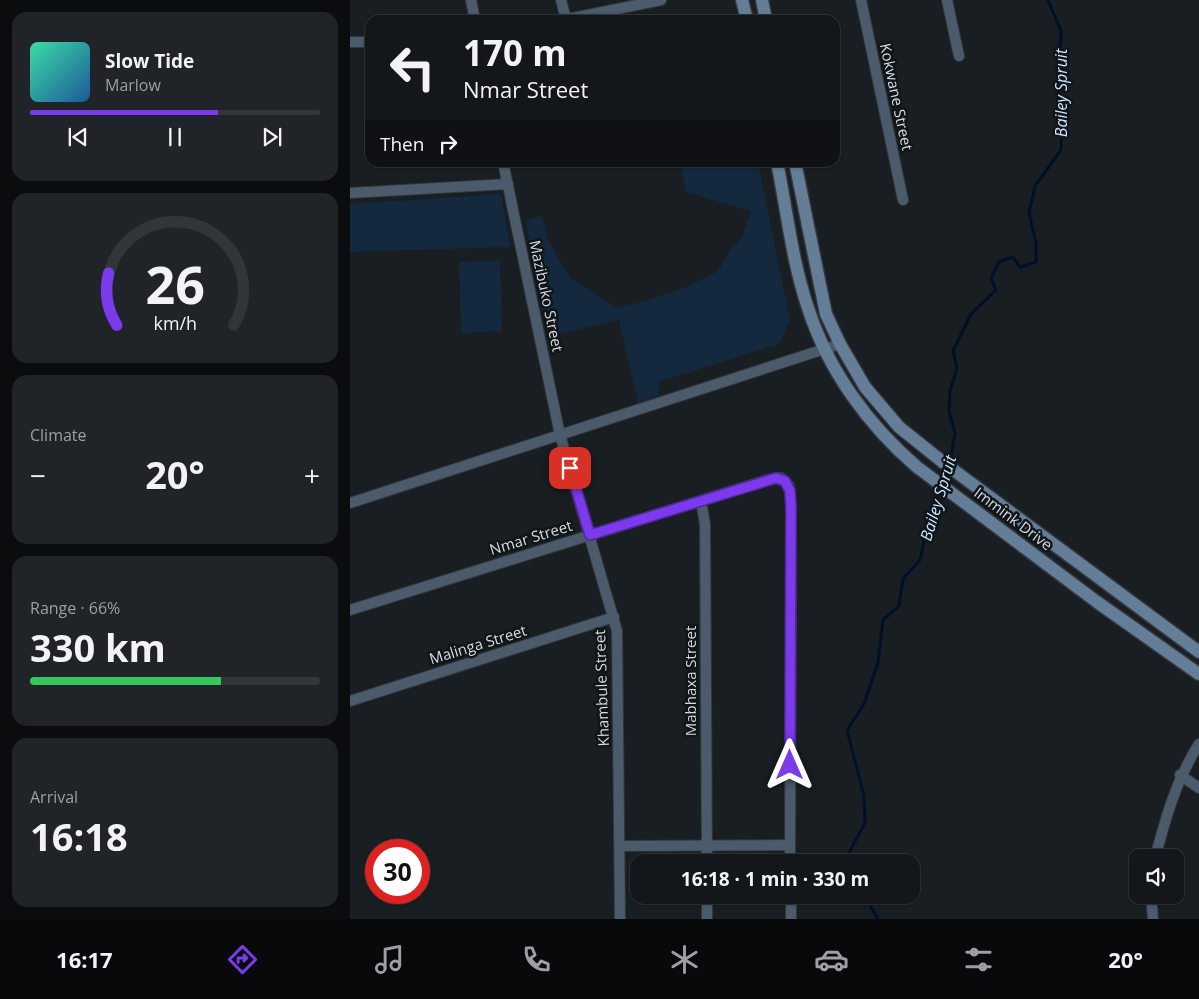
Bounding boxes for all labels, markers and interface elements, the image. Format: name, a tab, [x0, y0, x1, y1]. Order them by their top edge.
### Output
text: 170 m	[463, 29, 567, 76]
icon: left	[380, 35, 445, 100]
street label: Kokwane Street	[876, 41, 918, 152]
text: Slow Tide	[105, 48, 194, 74]
water label: Bailey Spruit	[1050, 48, 1072, 137]
text: Marlow	[105, 74, 161, 96]
text: Nmar Street	[463, 74, 588, 104]
icon: previous	[64, 123, 92, 151]
icon: pause	[161, 123, 189, 151]
icon: next	[258, 123, 286, 151]
icon: right	[434, 130, 462, 158]
text: Then	[380, 131, 424, 157]
street label: Mazibuko Street	[525, 238, 569, 353]
text: 26	[145, 248, 205, 319]
text: km/h	[153, 311, 197, 335]
text: Climate	[30, 424, 87, 446]
pin	[549, 447, 591, 489]
text: 20°	[145, 448, 205, 500]
water label: Bailey Spruit	[915, 452, 962, 543]
icon: arrive	[556, 454, 584, 482]
text: −	[30, 456, 46, 494]
text: +	[304, 456, 320, 494]
street label: Immink Drive	[970, 482, 1057, 554]
street label: Nmar Street	[487, 515, 574, 559]
text: Range · 66%	[30, 597, 120, 619]
street label: Malinga Street	[427, 620, 529, 668]
text: 330 km	[30, 621, 166, 673]
street label: Mabhaxa Street	[680, 626, 700, 736]
street label: Khambule Street	[589, 629, 613, 747]
position arrow	[763, 738, 815, 790]
text: Arrival	[30, 786, 78, 808]
text: 16:18	[30, 810, 128, 862]
speed limit sign: 30	[365, 839, 430, 904]
map controls	[1129, 849, 1184, 904]
button: sound	[1129, 849, 1184, 904]
text: 16:18 · 1 min · 330 m	[681, 866, 869, 892]
icon: directions	[225, 942, 260, 977]
icon: music	[372, 942, 407, 977]
icon: phone	[519, 942, 554, 977]
icon: climate	[667, 942, 702, 977]
icon: car	[814, 942, 849, 977]
icon: filters	[961, 942, 996, 977]
text: 16:17	[56, 944, 113, 974]
text: 20°	[1108, 944, 1143, 974]

